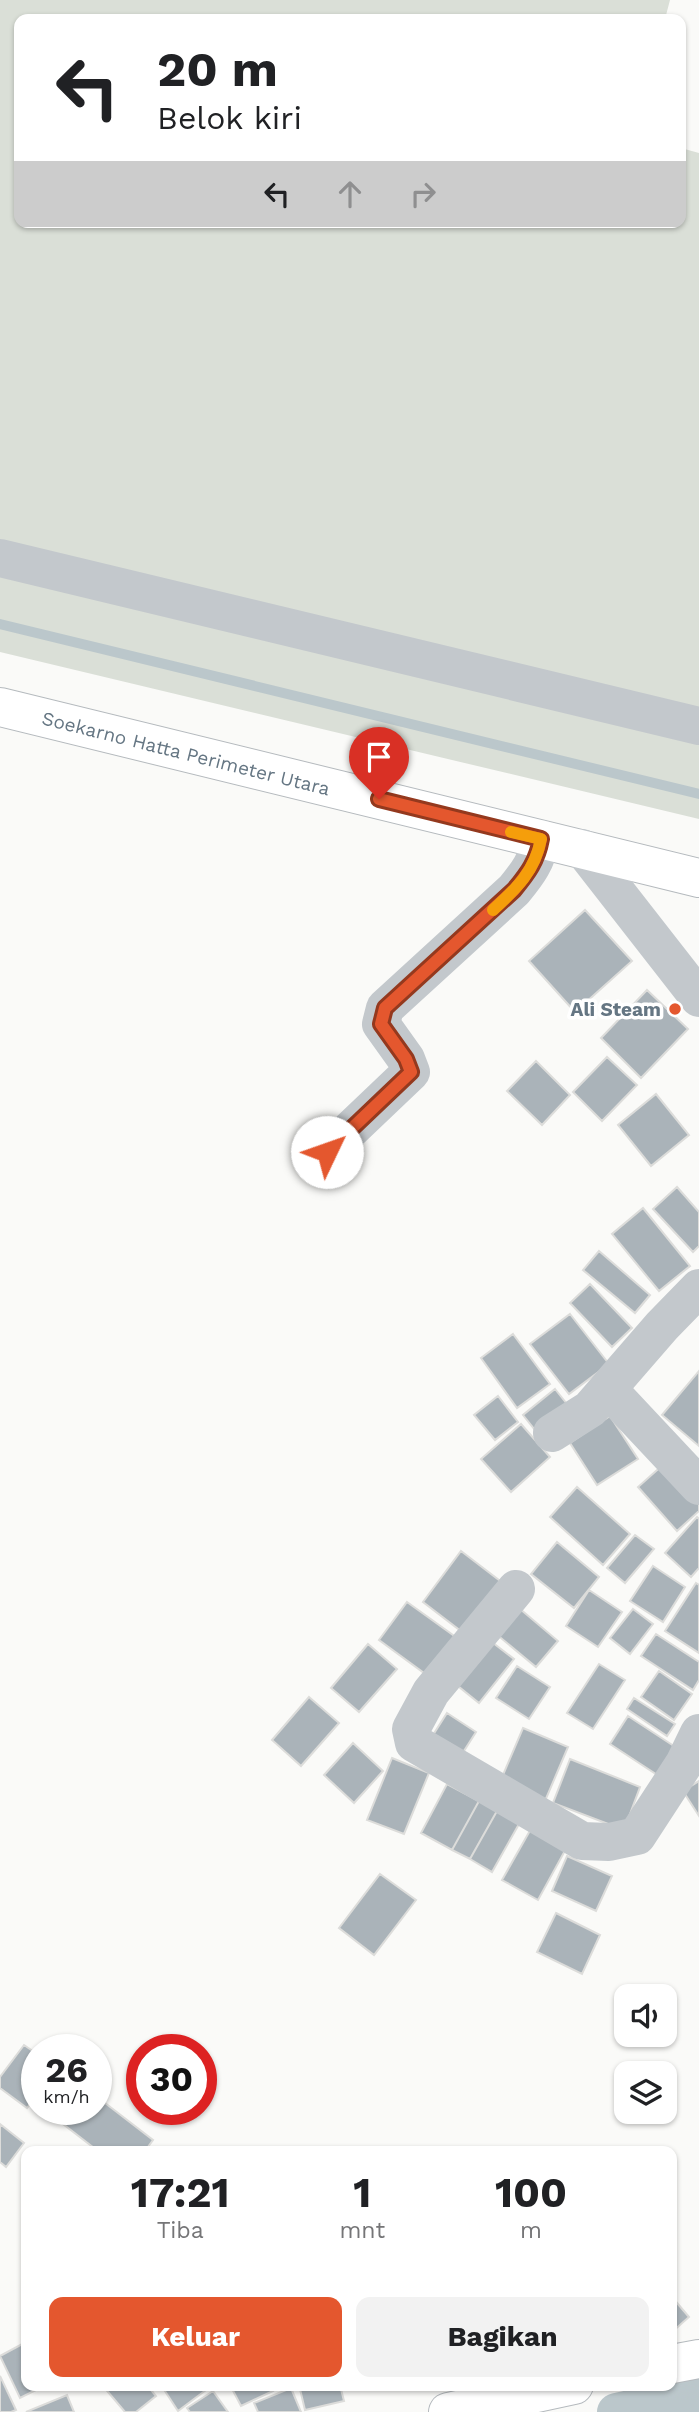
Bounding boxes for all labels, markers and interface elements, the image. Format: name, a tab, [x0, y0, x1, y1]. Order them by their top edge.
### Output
text: 20 m	[157, 40, 278, 98]
icon: left	[42, 42, 133, 133]
text: Belok kiri	[157, 99, 302, 137]
icon: left	[258, 175, 296, 213]
icon: ahead	[331, 175, 369, 213]
icon: right	[404, 175, 442, 213]
street label: Soekarno Hatta Perimeter Utara	[39, 707, 333, 801]
pin	[349, 727, 409, 799]
icon: arrive	[360, 738, 398, 776]
place label: Ali Steam	[571, 998, 661, 1021]
marker: Ali Steam	[667, 1001, 683, 1017]
position arrow	[290, 1115, 364, 1189]
map controls	[614, 1984, 677, 2124]
button: sound	[614, 1984, 677, 2047]
speed limit sign: 30	[126, 2034, 217, 2125]
text: 26	[45, 2049, 88, 2091]
button: layers	[614, 2061, 677, 2124]
text: km/h	[43, 2086, 90, 2107]
text: 17:21	[131, 2168, 230, 2217]
text: 1	[353, 2168, 371, 2217]
text: 100	[495, 2168, 567, 2217]
text: Tiba	[157, 2217, 204, 2244]
text: mnt	[339, 2217, 385, 2244]
text: m	[520, 2217, 542, 2244]
button: Keluar	[49, 2297, 342, 2377]
button: Bagikan	[356, 2297, 649, 2377]

